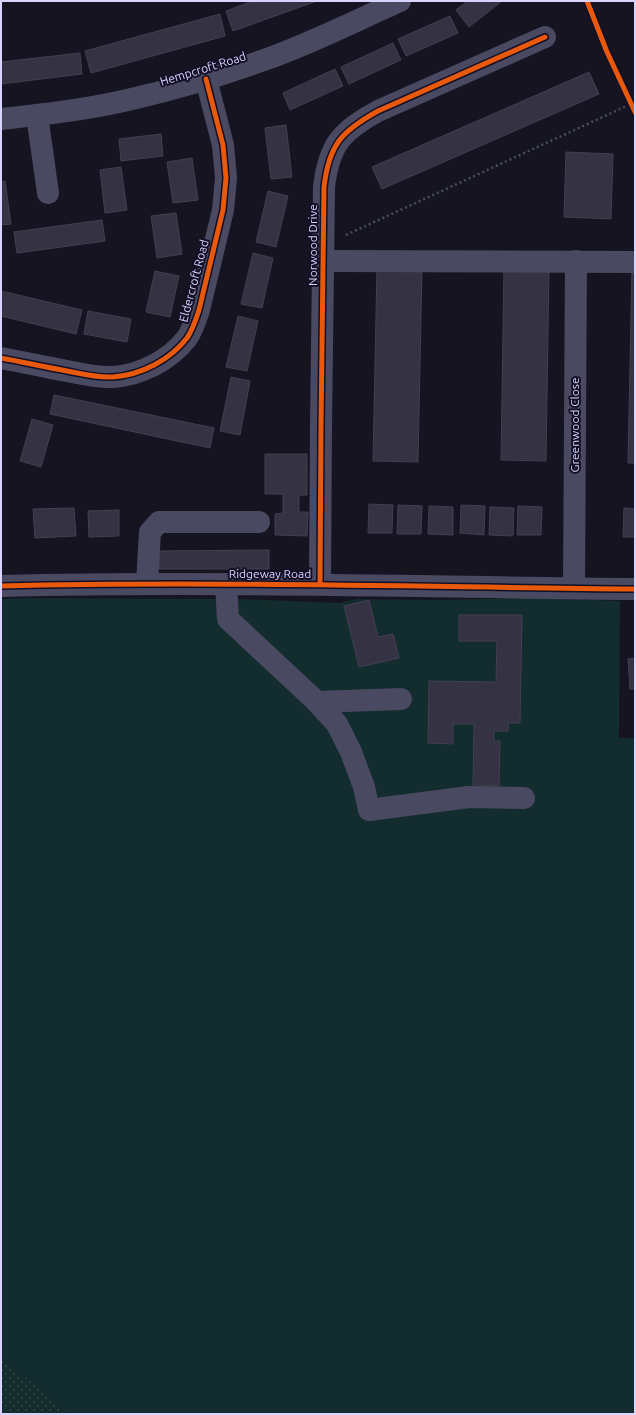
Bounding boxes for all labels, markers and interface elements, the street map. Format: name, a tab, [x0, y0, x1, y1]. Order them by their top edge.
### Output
street label: Hempcroft Road	[158, 49, 247, 88]
street label: Norwood Drive	[306, 204, 319, 286]
street label: Eldercroft Road	[176, 238, 211, 324]
street label: Greenwood Close	[568, 377, 581, 473]
street label: Ridgeway Road	[229, 567, 311, 580]

